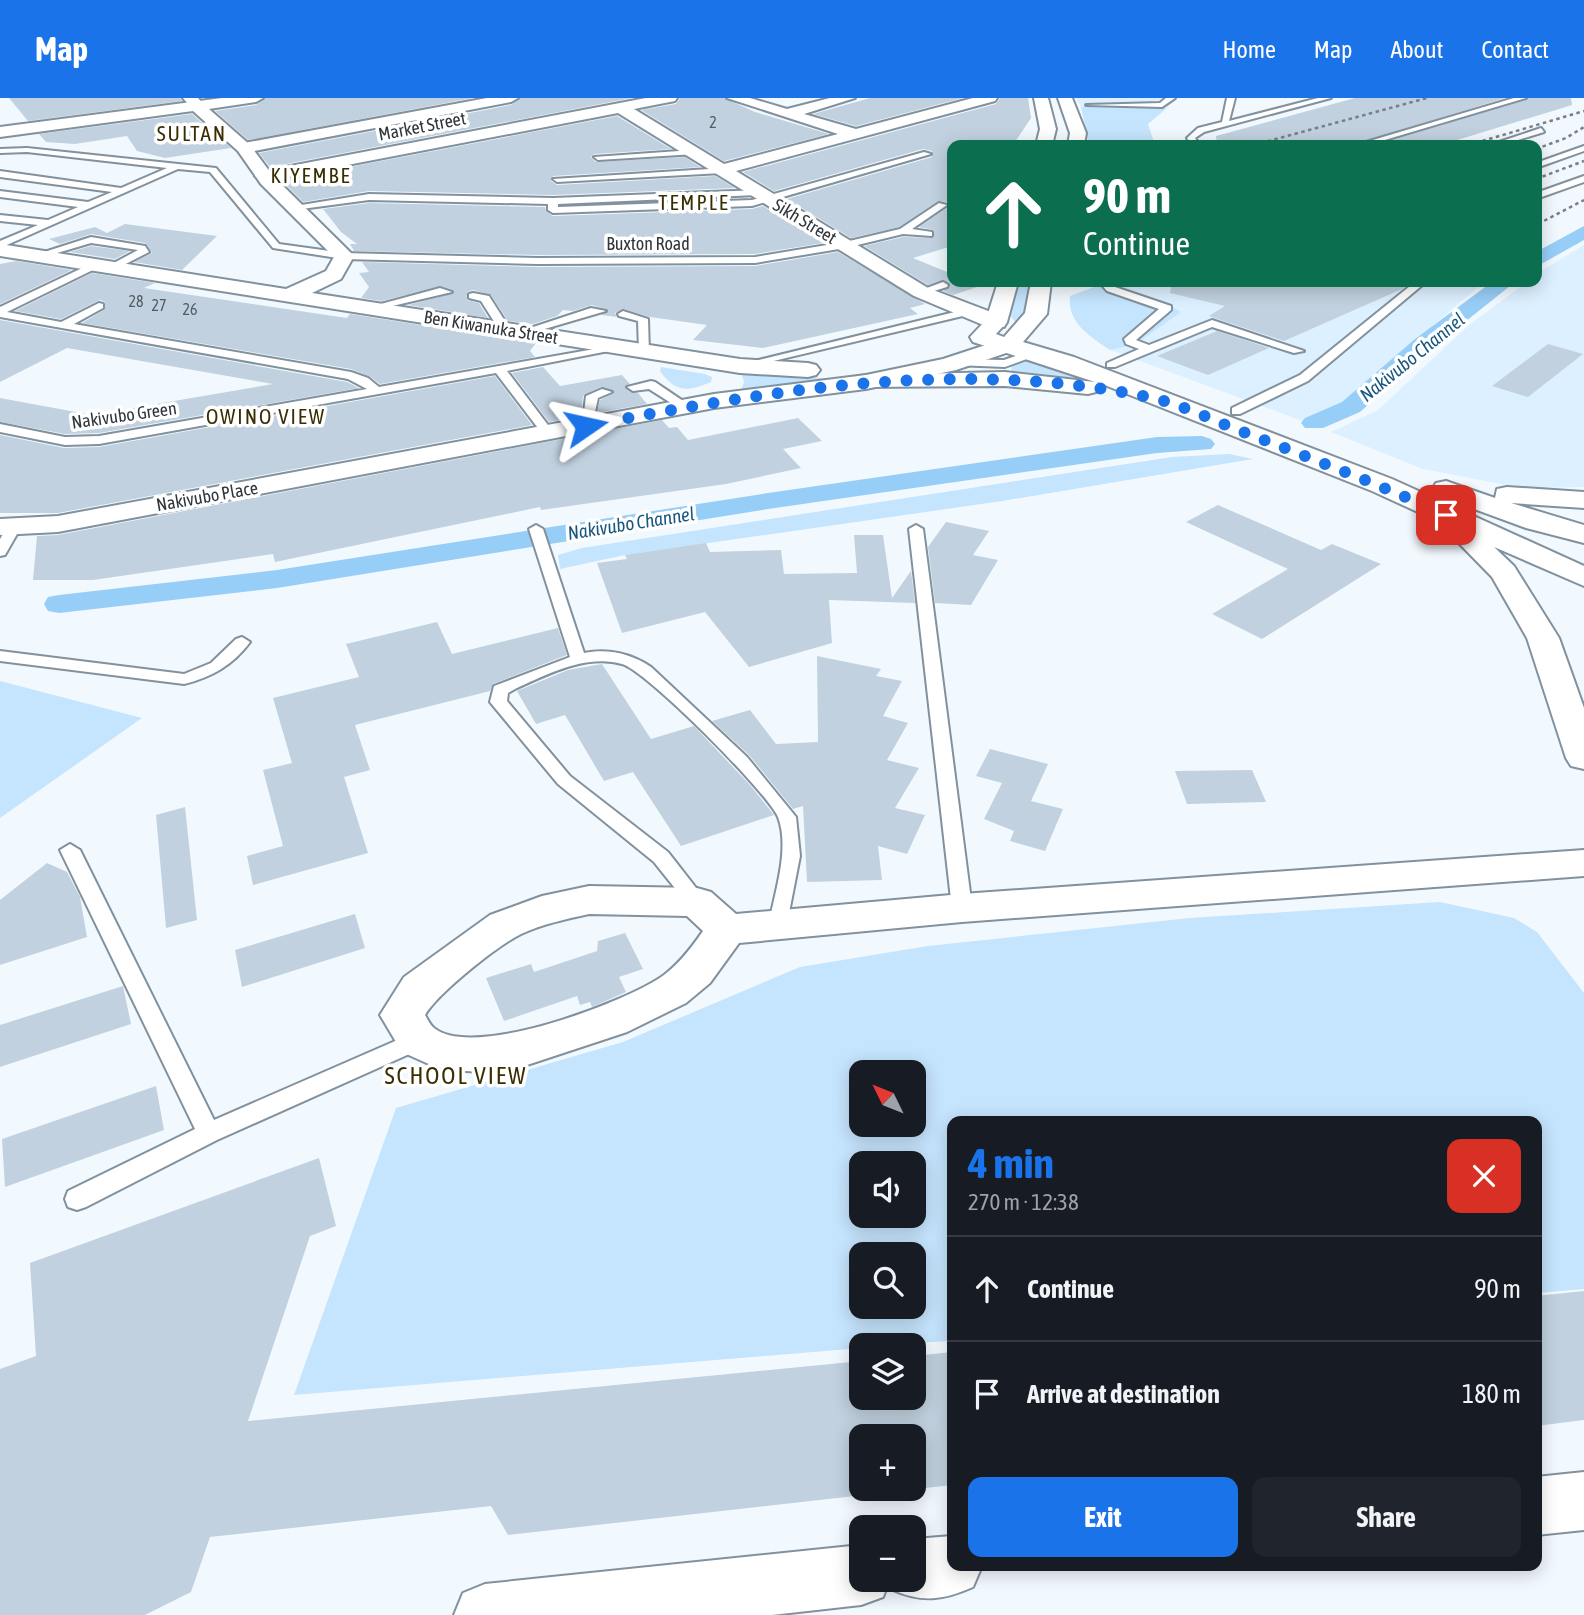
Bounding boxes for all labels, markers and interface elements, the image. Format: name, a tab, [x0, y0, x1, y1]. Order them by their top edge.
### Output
text: Map	[35, 30, 88, 68]
text: Home	[1222, 36, 1276, 63]
text: Map	[1314, 36, 1352, 63]
text: About	[1390, 36, 1443, 63]
text: Contact	[1481, 36, 1549, 63]
street label: Market Street	[376, 107, 468, 145]
house number: 2	[709, 113, 717, 131]
district label: SULTAN	[157, 121, 227, 145]
district label: KIYEMBE	[271, 163, 351, 187]
text: 90 m	[1083, 167, 1171, 223]
icon: ahead	[968, 168, 1059, 259]
district label: TEMPLE	[658, 190, 730, 214]
street label: Sikh Street	[769, 194, 841, 248]
text: Continue	[1083, 225, 1190, 262]
street label: Buxton Road	[606, 233, 690, 254]
house number: 28	[128, 292, 144, 310]
house number: 27	[151, 296, 167, 314]
house number: 26	[182, 300, 198, 318]
street label: Ben Kiwanuka Street	[422, 306, 560, 348]
water label: Nakivubo Channel	[1355, 308, 1469, 406]
position arrow	[549, 389, 623, 463]
street label: Nakivubo Green	[70, 397, 178, 433]
district label: OWINO VIEW	[206, 404, 326, 428]
street label: Nakivubo Place	[155, 477, 259, 515]
pin	[1416, 485, 1476, 545]
icon: arrive	[1427, 496, 1465, 534]
water label: Nakivubo Channel	[566, 502, 696, 544]
north arrow	[849, 1060, 926, 1138]
map controls	[849, 1060, 926, 1592]
district label: SCHOOL VIEW	[385, 1062, 527, 1089]
text: 4 min	[968, 1139, 1054, 1187]
button: close	[1447, 1139, 1521, 1213]
button: sound	[849, 1151, 926, 1228]
text: 270 m · 12:38	[968, 1189, 1079, 1215]
button: search	[849, 1242, 926, 1319]
icon: ahead	[968, 1270, 1006, 1308]
text: Continue	[1027, 1274, 1114, 1304]
text: 90 m	[1474, 1274, 1521, 1304]
button: layers	[849, 1333, 926, 1410]
icon: arrive	[968, 1375, 1006, 1413]
text: Arrive at destination	[1027, 1379, 1220, 1409]
text: 180 m	[1462, 1379, 1521, 1409]
button: +	[849, 1424, 926, 1501]
button: Exit	[968, 1477, 1238, 1557]
button: Share	[1252, 1477, 1521, 1557]
button: −	[849, 1515, 926, 1592]

